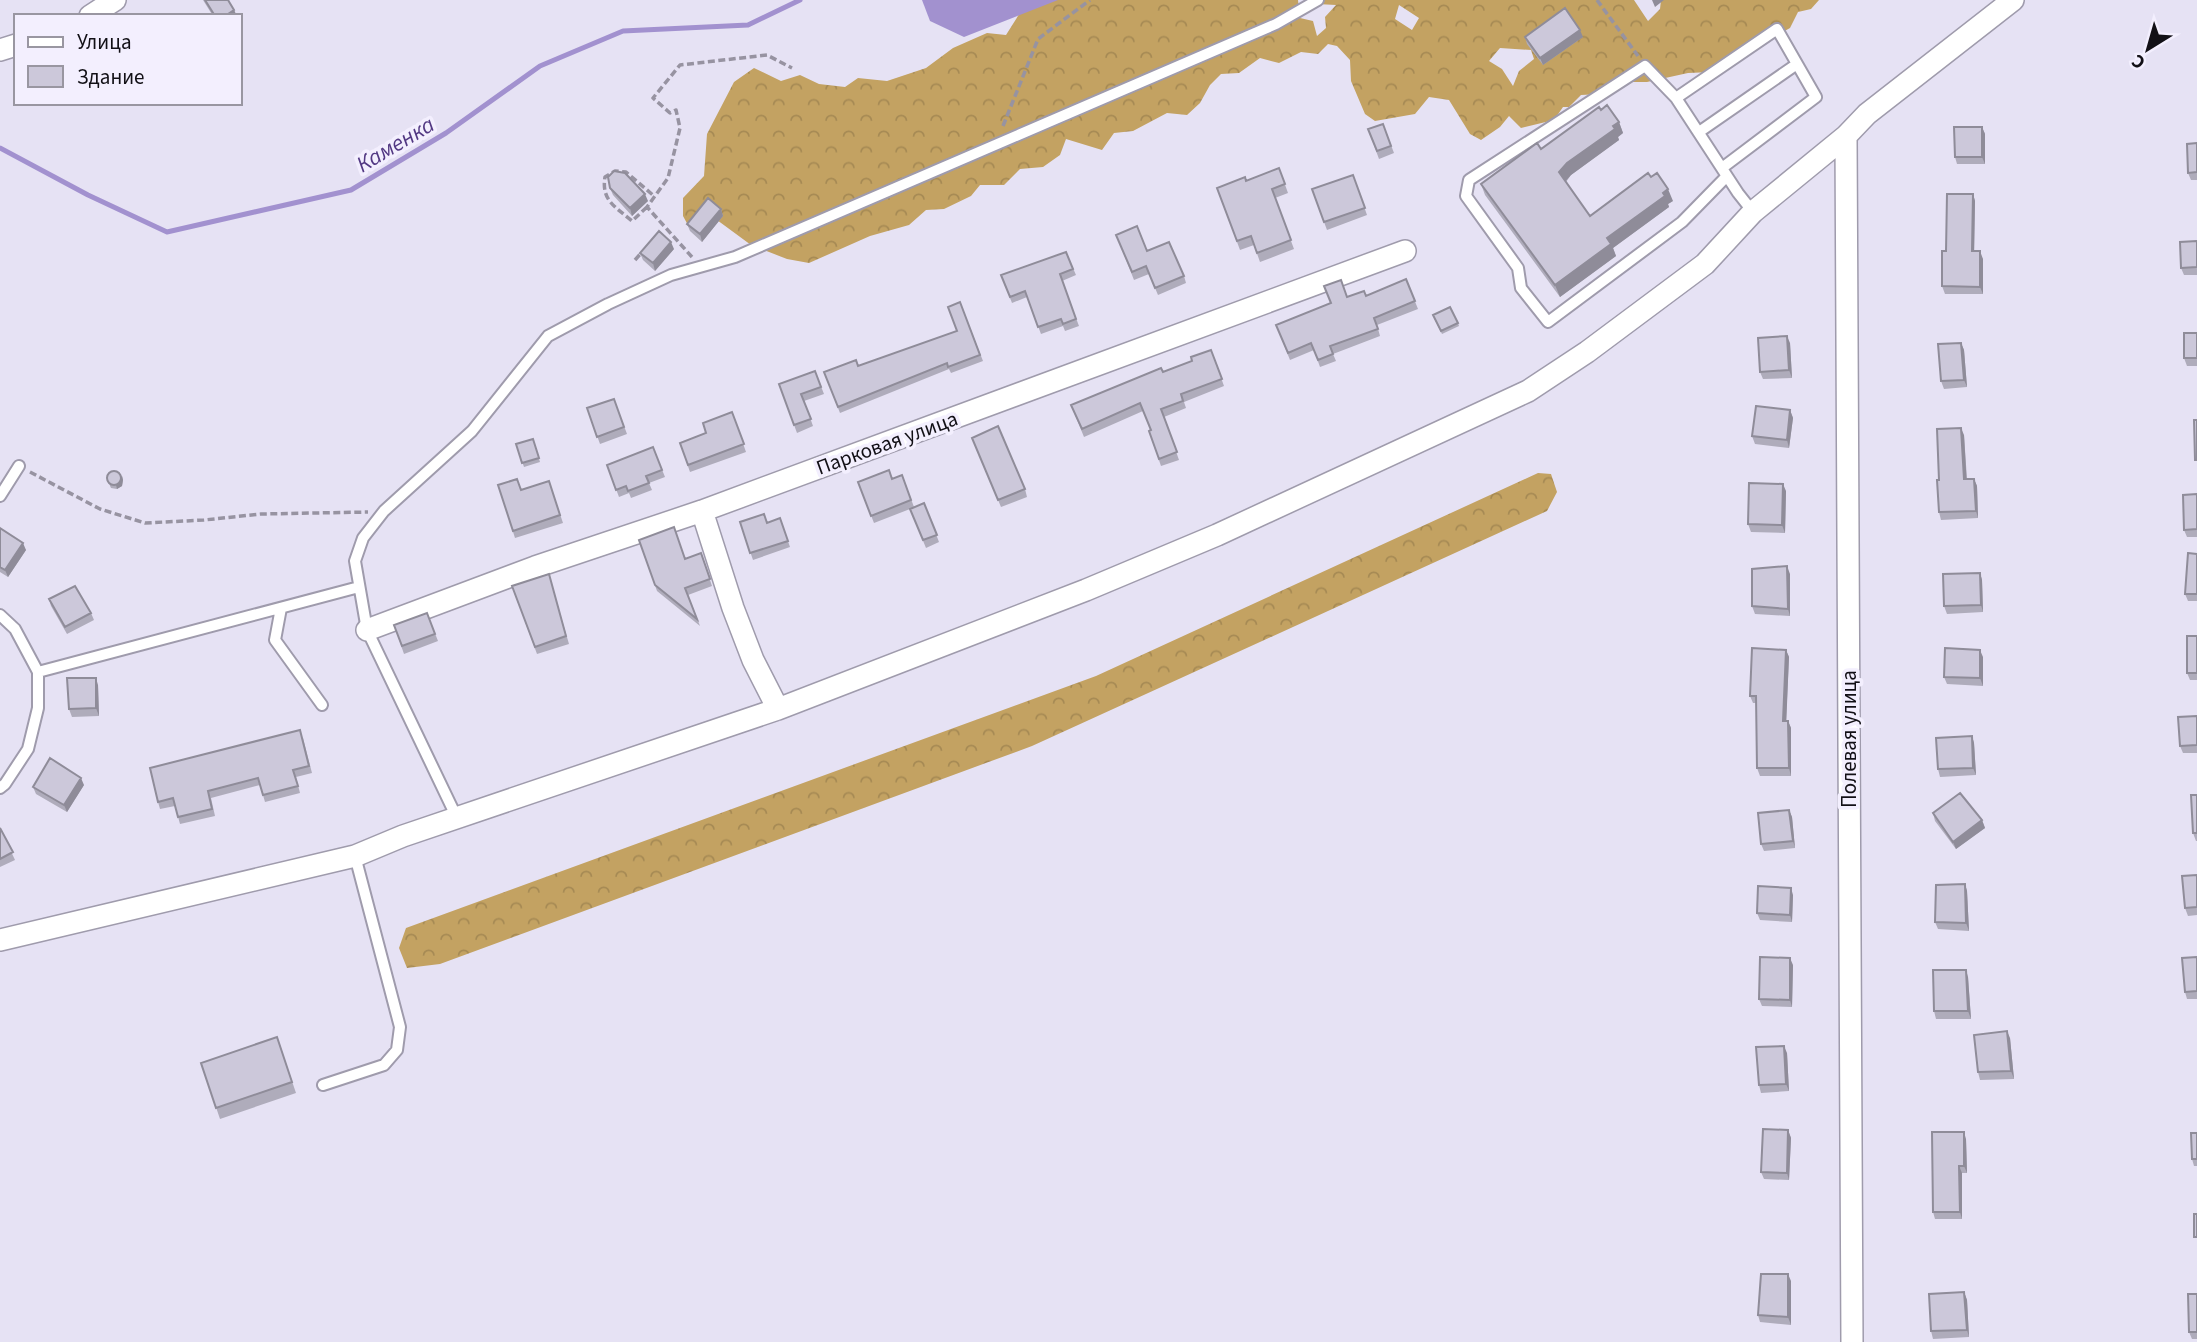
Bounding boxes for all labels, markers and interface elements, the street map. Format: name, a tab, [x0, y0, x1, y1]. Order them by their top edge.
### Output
legend	[14, 14, 242, 105]
north arrow	[2113, 14, 2183, 84]
text: Улица	[77, 27, 132, 57]
text: С	[2126, 47, 2151, 75]
text: Здание	[77, 62, 145, 92]
water label: Каменка	[350, 108, 441, 181]
street label: Парковая улица	[812, 404, 962, 482]
street label: Полевая улица	[1834, 670, 1864, 808]

